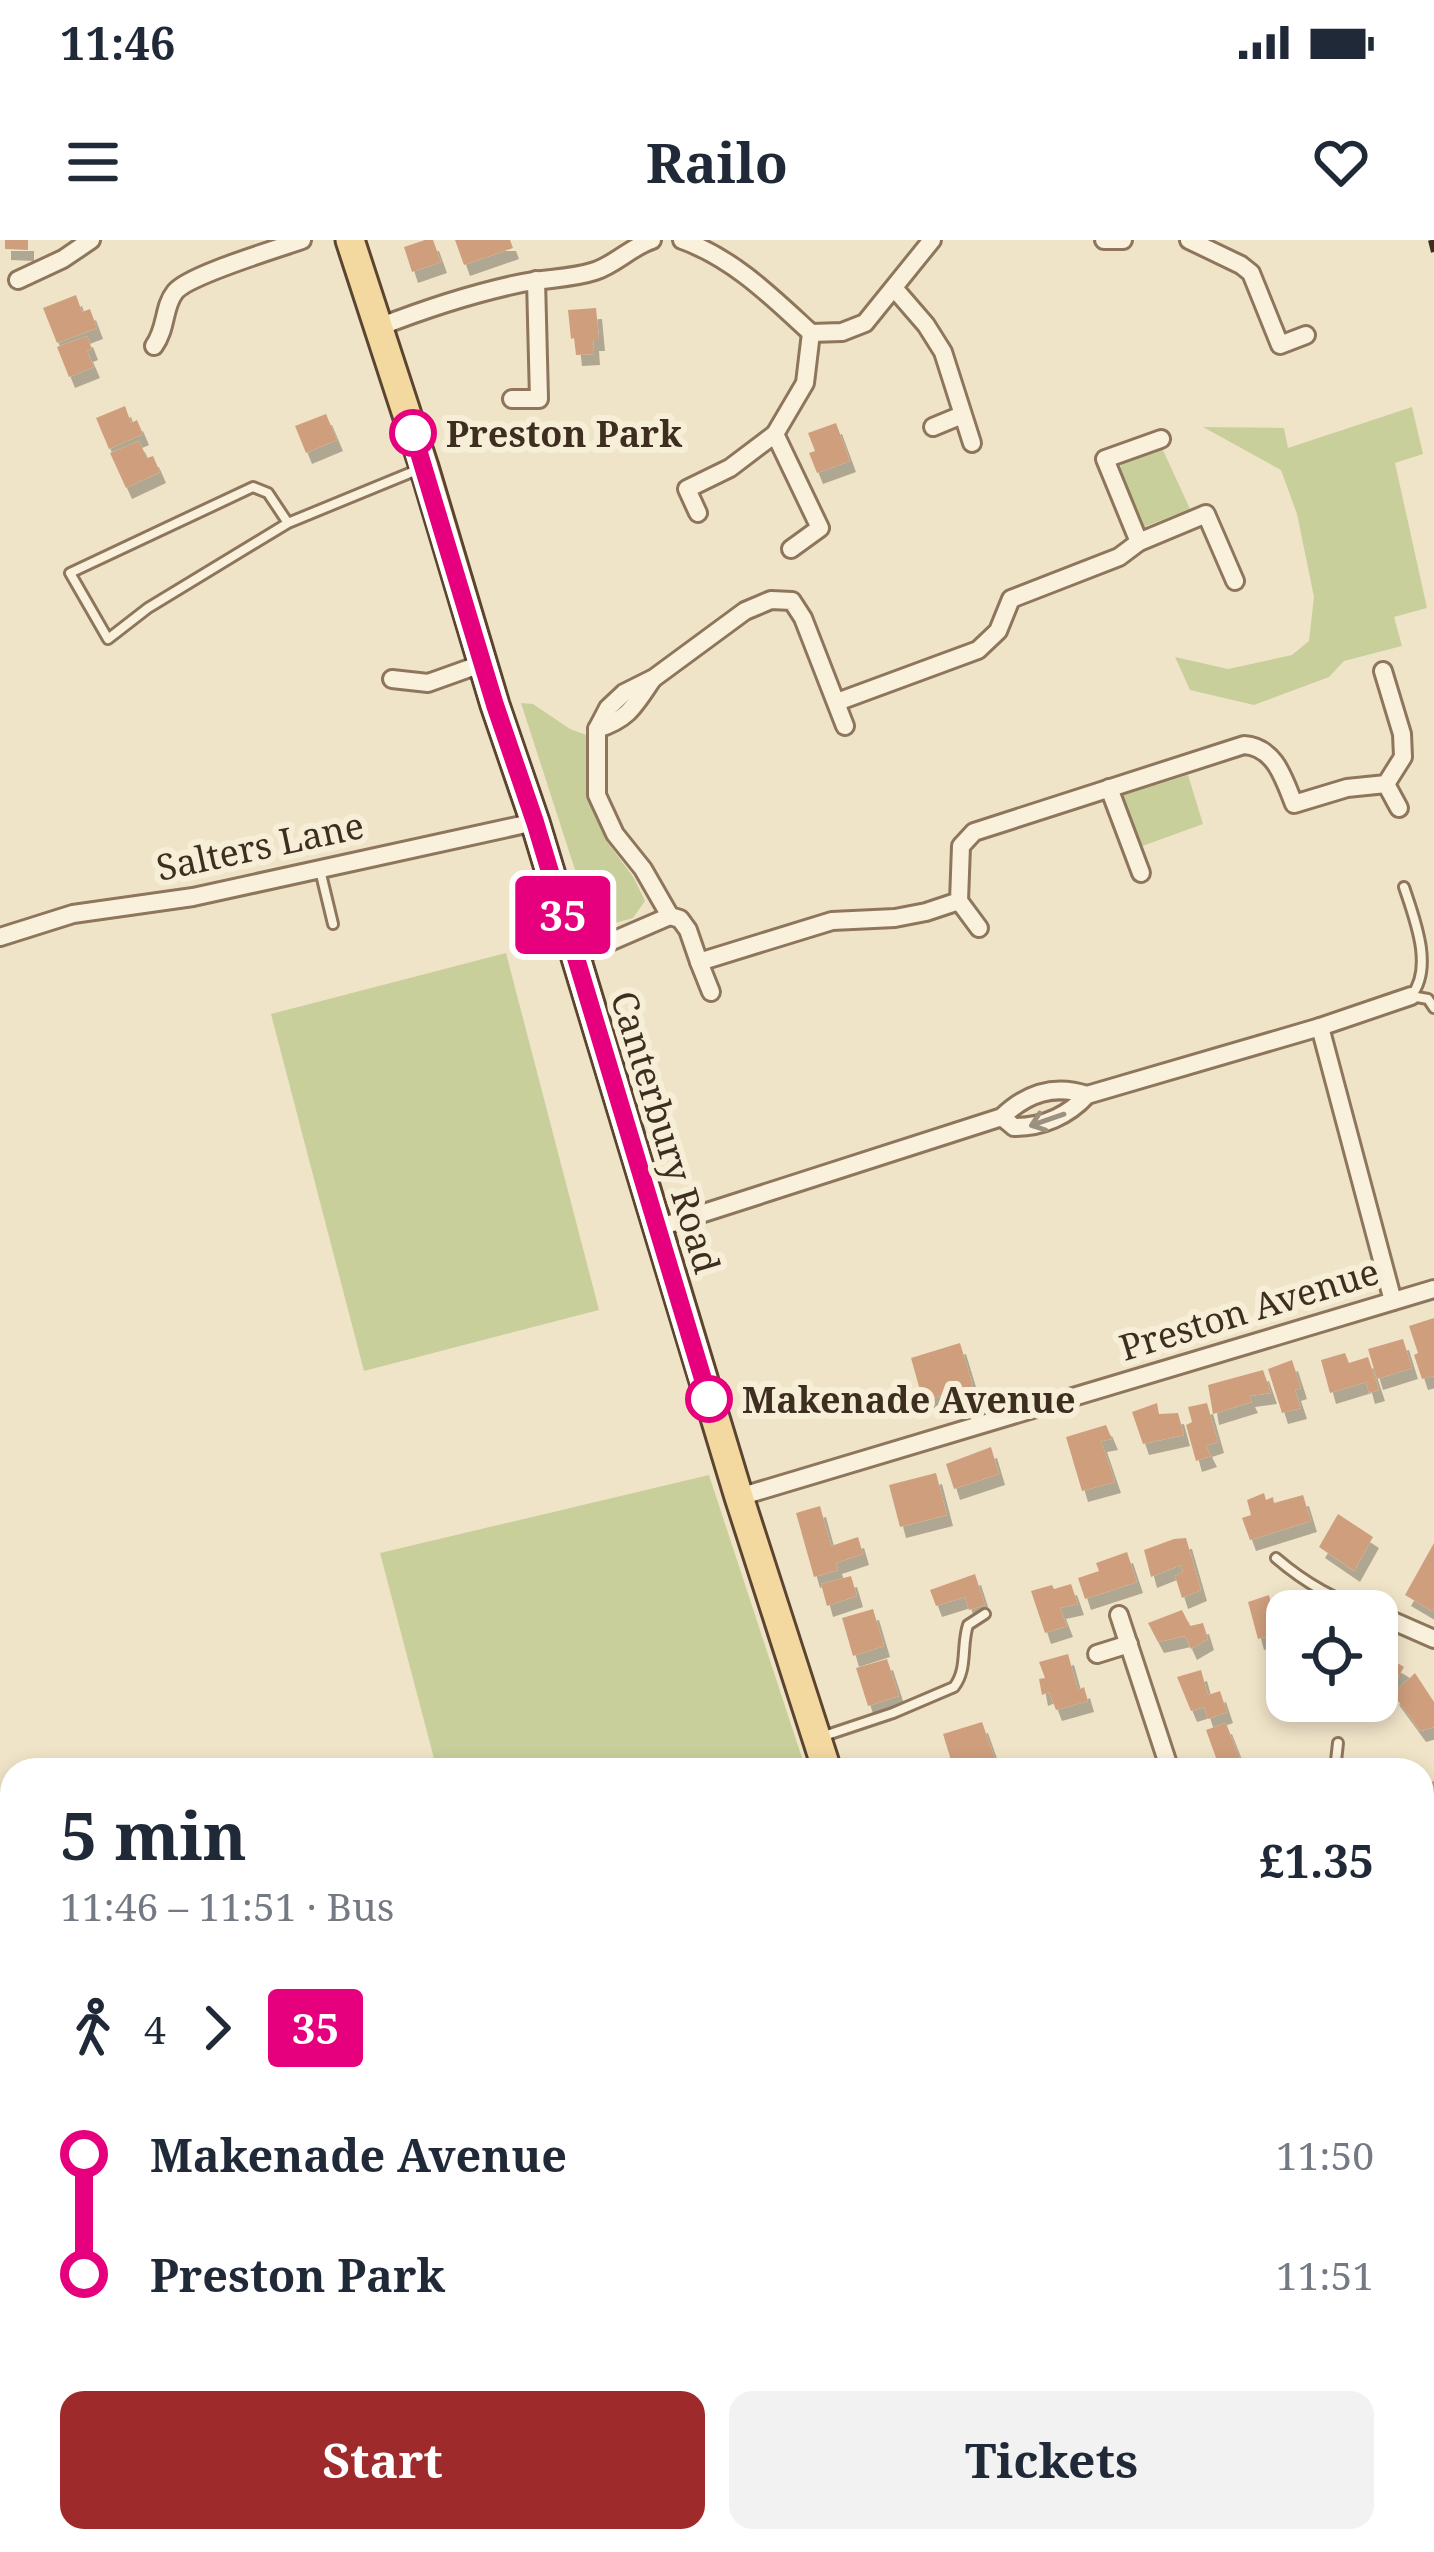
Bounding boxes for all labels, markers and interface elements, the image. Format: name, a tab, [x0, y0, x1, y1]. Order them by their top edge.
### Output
text: 11:46	[60, 12, 175, 73]
text: Railo	[646, 125, 788, 199]
icon: menu	[60, 129, 126, 195]
icon: heart	[1308, 129, 1374, 195]
place label: Preston Park	[446, 409, 682, 458]
marker: Preston Park	[391, 411, 435, 455]
street label: Salters Lane	[152, 800, 368, 892]
line badge: 35	[509, 876, 617, 954]
text: 35	[539, 886, 587, 943]
street label: Canterbury Road	[600, 985, 732, 1279]
one-way arrow	[1028, 1110, 1066, 1132]
street label: Preston Avenue	[1113, 1246, 1385, 1372]
place label: Makenade Avenue	[742, 1375, 1076, 1424]
marker: Makenade Avenue	[687, 1377, 731, 1421]
map controls	[1266, 1590, 1398, 1722]
button: locate	[1266, 1590, 1398, 1722]
text: 5 min	[60, 1789, 247, 1879]
text: £1.35	[1259, 1830, 1374, 1891]
text: 11:46 – 11:51 · Bus	[60, 1879, 394, 1932]
icon: walk	[60, 1995, 126, 2061]
icon: forward	[184, 1995, 250, 2061]
text: 35	[292, 1999, 339, 2056]
text: 4	[144, 2002, 166, 2055]
text: Makenade Avenue	[150, 2124, 567, 2185]
text: 11:50	[1276, 2128, 1374, 2181]
text: Preston Park	[150, 2244, 445, 2305]
text: 11:51	[1276, 2248, 1374, 2301]
button: Start	[60, 2391, 705, 2529]
button: Tickets	[729, 2391, 1374, 2529]

